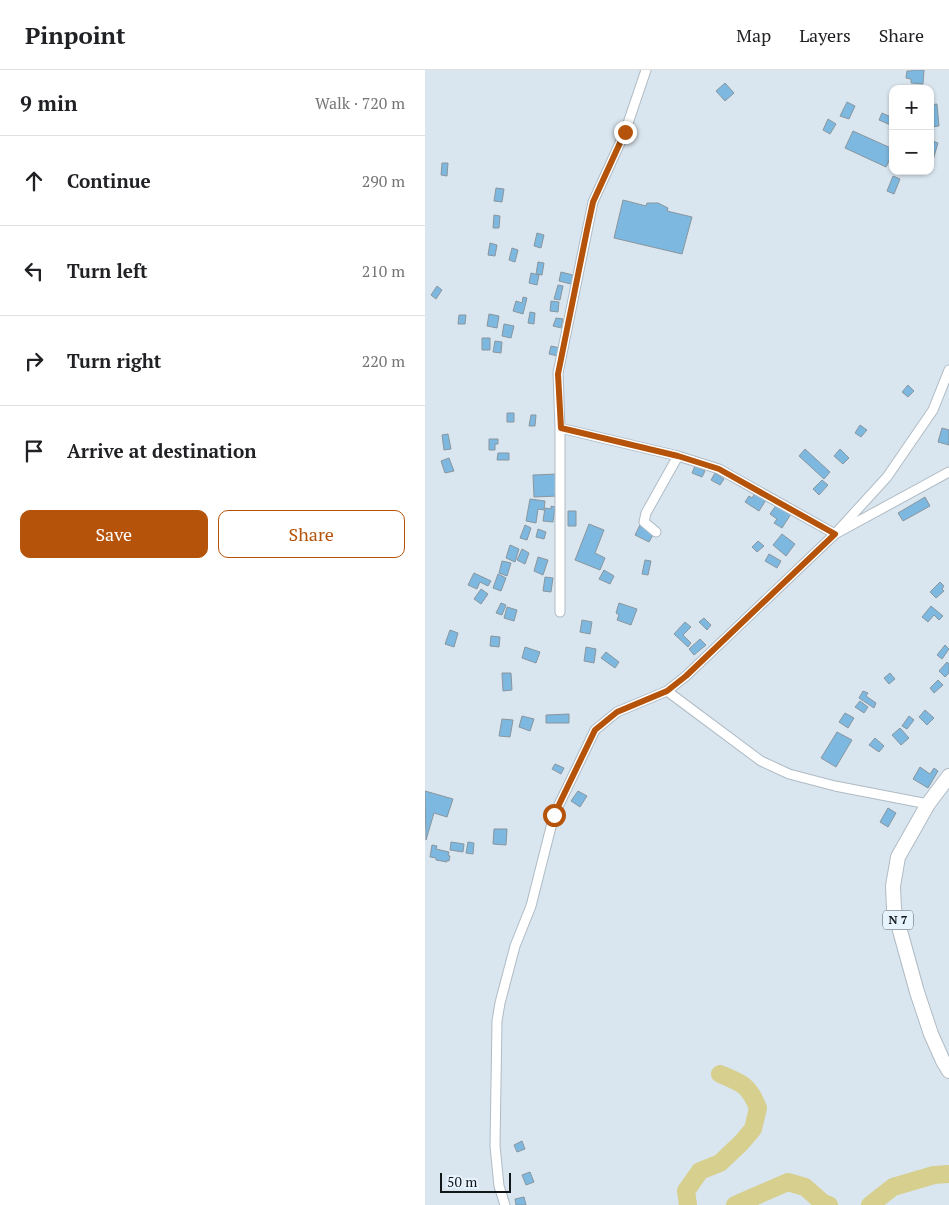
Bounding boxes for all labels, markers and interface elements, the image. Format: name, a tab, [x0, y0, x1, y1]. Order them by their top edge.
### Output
text: Pinpoint	[25, 19, 126, 51]
text: Map	[736, 23, 771, 47]
text: Layers	[799, 23, 851, 47]
text: Share	[879, 23, 924, 47]
map controls	[889, 85, 934, 175]
button: +	[889, 85, 934, 130]
text: 9 min	[20, 89, 77, 117]
text: Walk · 720 m	[315, 92, 405, 114]
route end	[614, 121, 637, 144]
button: −	[889, 130, 934, 175]
icon: ahead	[20, 167, 48, 195]
text: Continue	[67, 168, 151, 193]
text: 290 m	[362, 170, 405, 192]
icon: left	[20, 257, 48, 285]
text: Turn left	[67, 258, 148, 283]
text: 210 m	[362, 260, 405, 282]
icon: right	[20, 347, 48, 375]
text: Turn right	[67, 348, 161, 373]
text: 220 m	[362, 350, 405, 372]
icon: arrive	[20, 437, 48, 465]
text: Arrive at destination	[67, 438, 256, 463]
button: Save	[20, 510, 208, 558]
button: Share	[218, 510, 405, 558]
route start	[543, 804, 566, 827]
road number: N 7	[883, 910, 913, 930]
scale bar	[440, 1170, 511, 1193]
text: 50 m	[447, 1172, 477, 1191]

